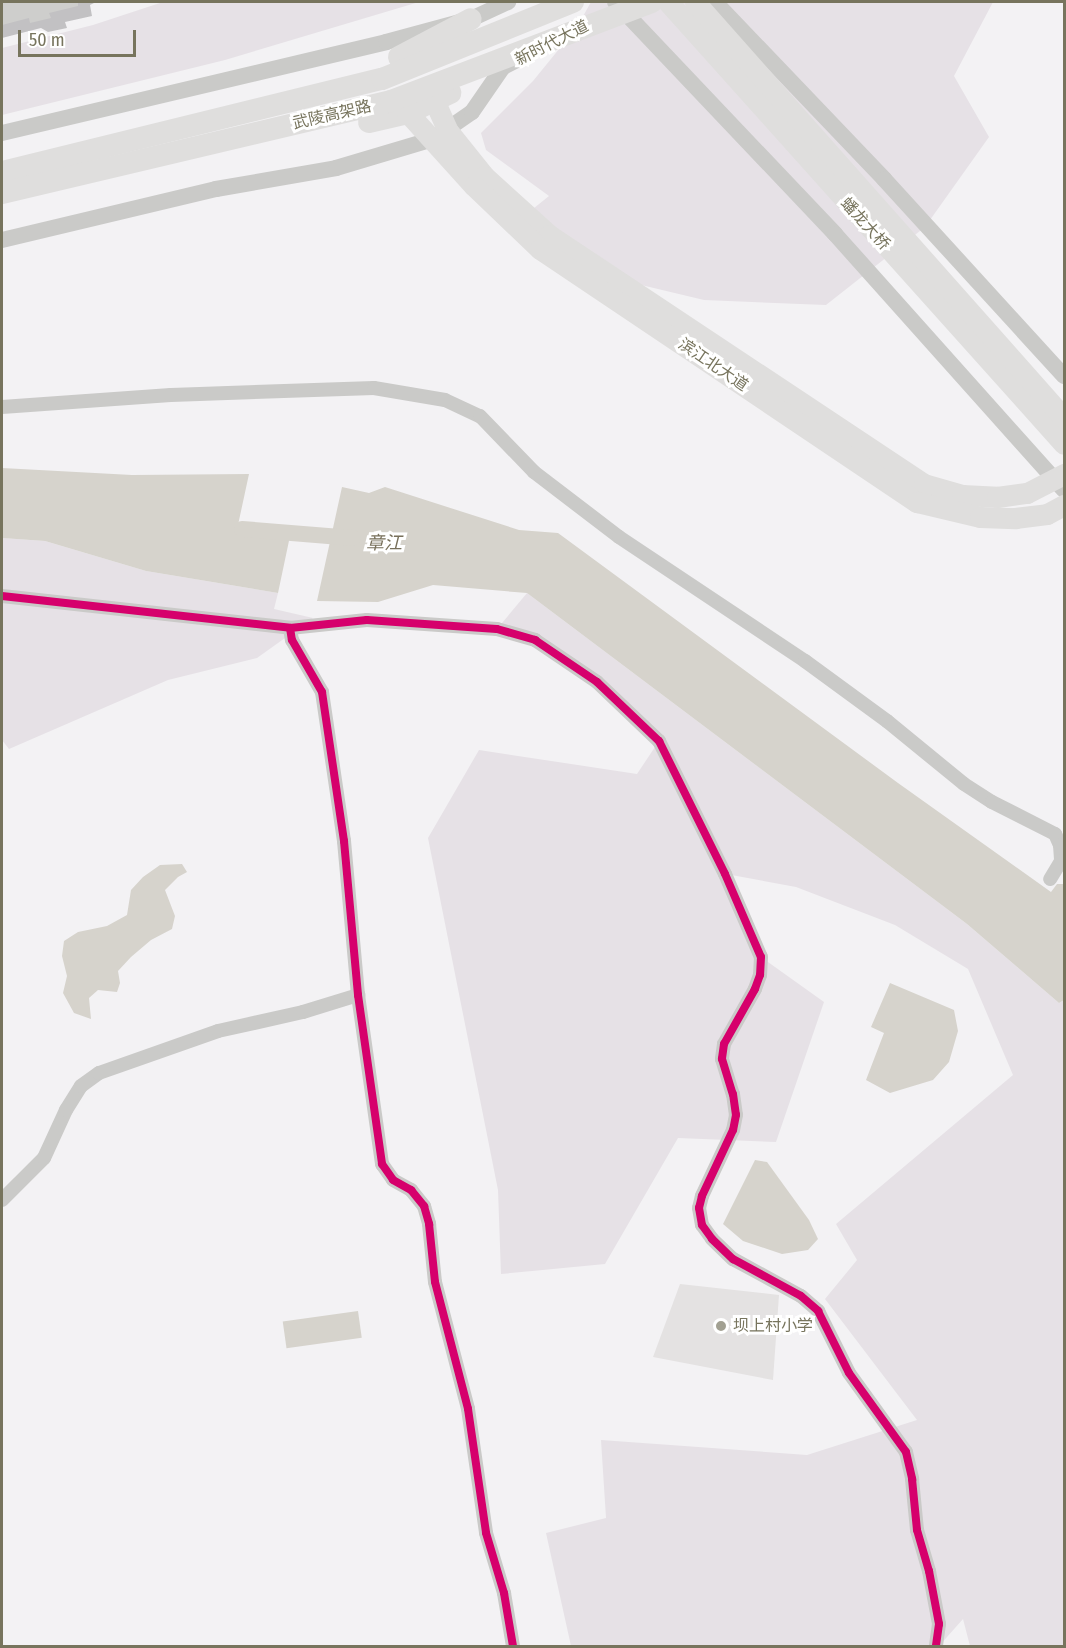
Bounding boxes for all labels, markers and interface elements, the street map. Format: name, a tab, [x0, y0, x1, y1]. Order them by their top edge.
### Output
street label: 新时代大道	[512, 16, 592, 70]
scale bar	[21, 18, 140, 56]
text: 50 m	[29, 29, 65, 51]
street label: 武陵高架路	[291, 97, 373, 133]
street label: 蟠龙大桥	[836, 194, 894, 254]
street label: 滨江北大道	[674, 335, 752, 395]
water label: 章江	[366, 532, 402, 554]
place label: 坝上村小学	[733, 1316, 813, 1336]
marker: 坝上村小学	[714, 1319, 728, 1333]

